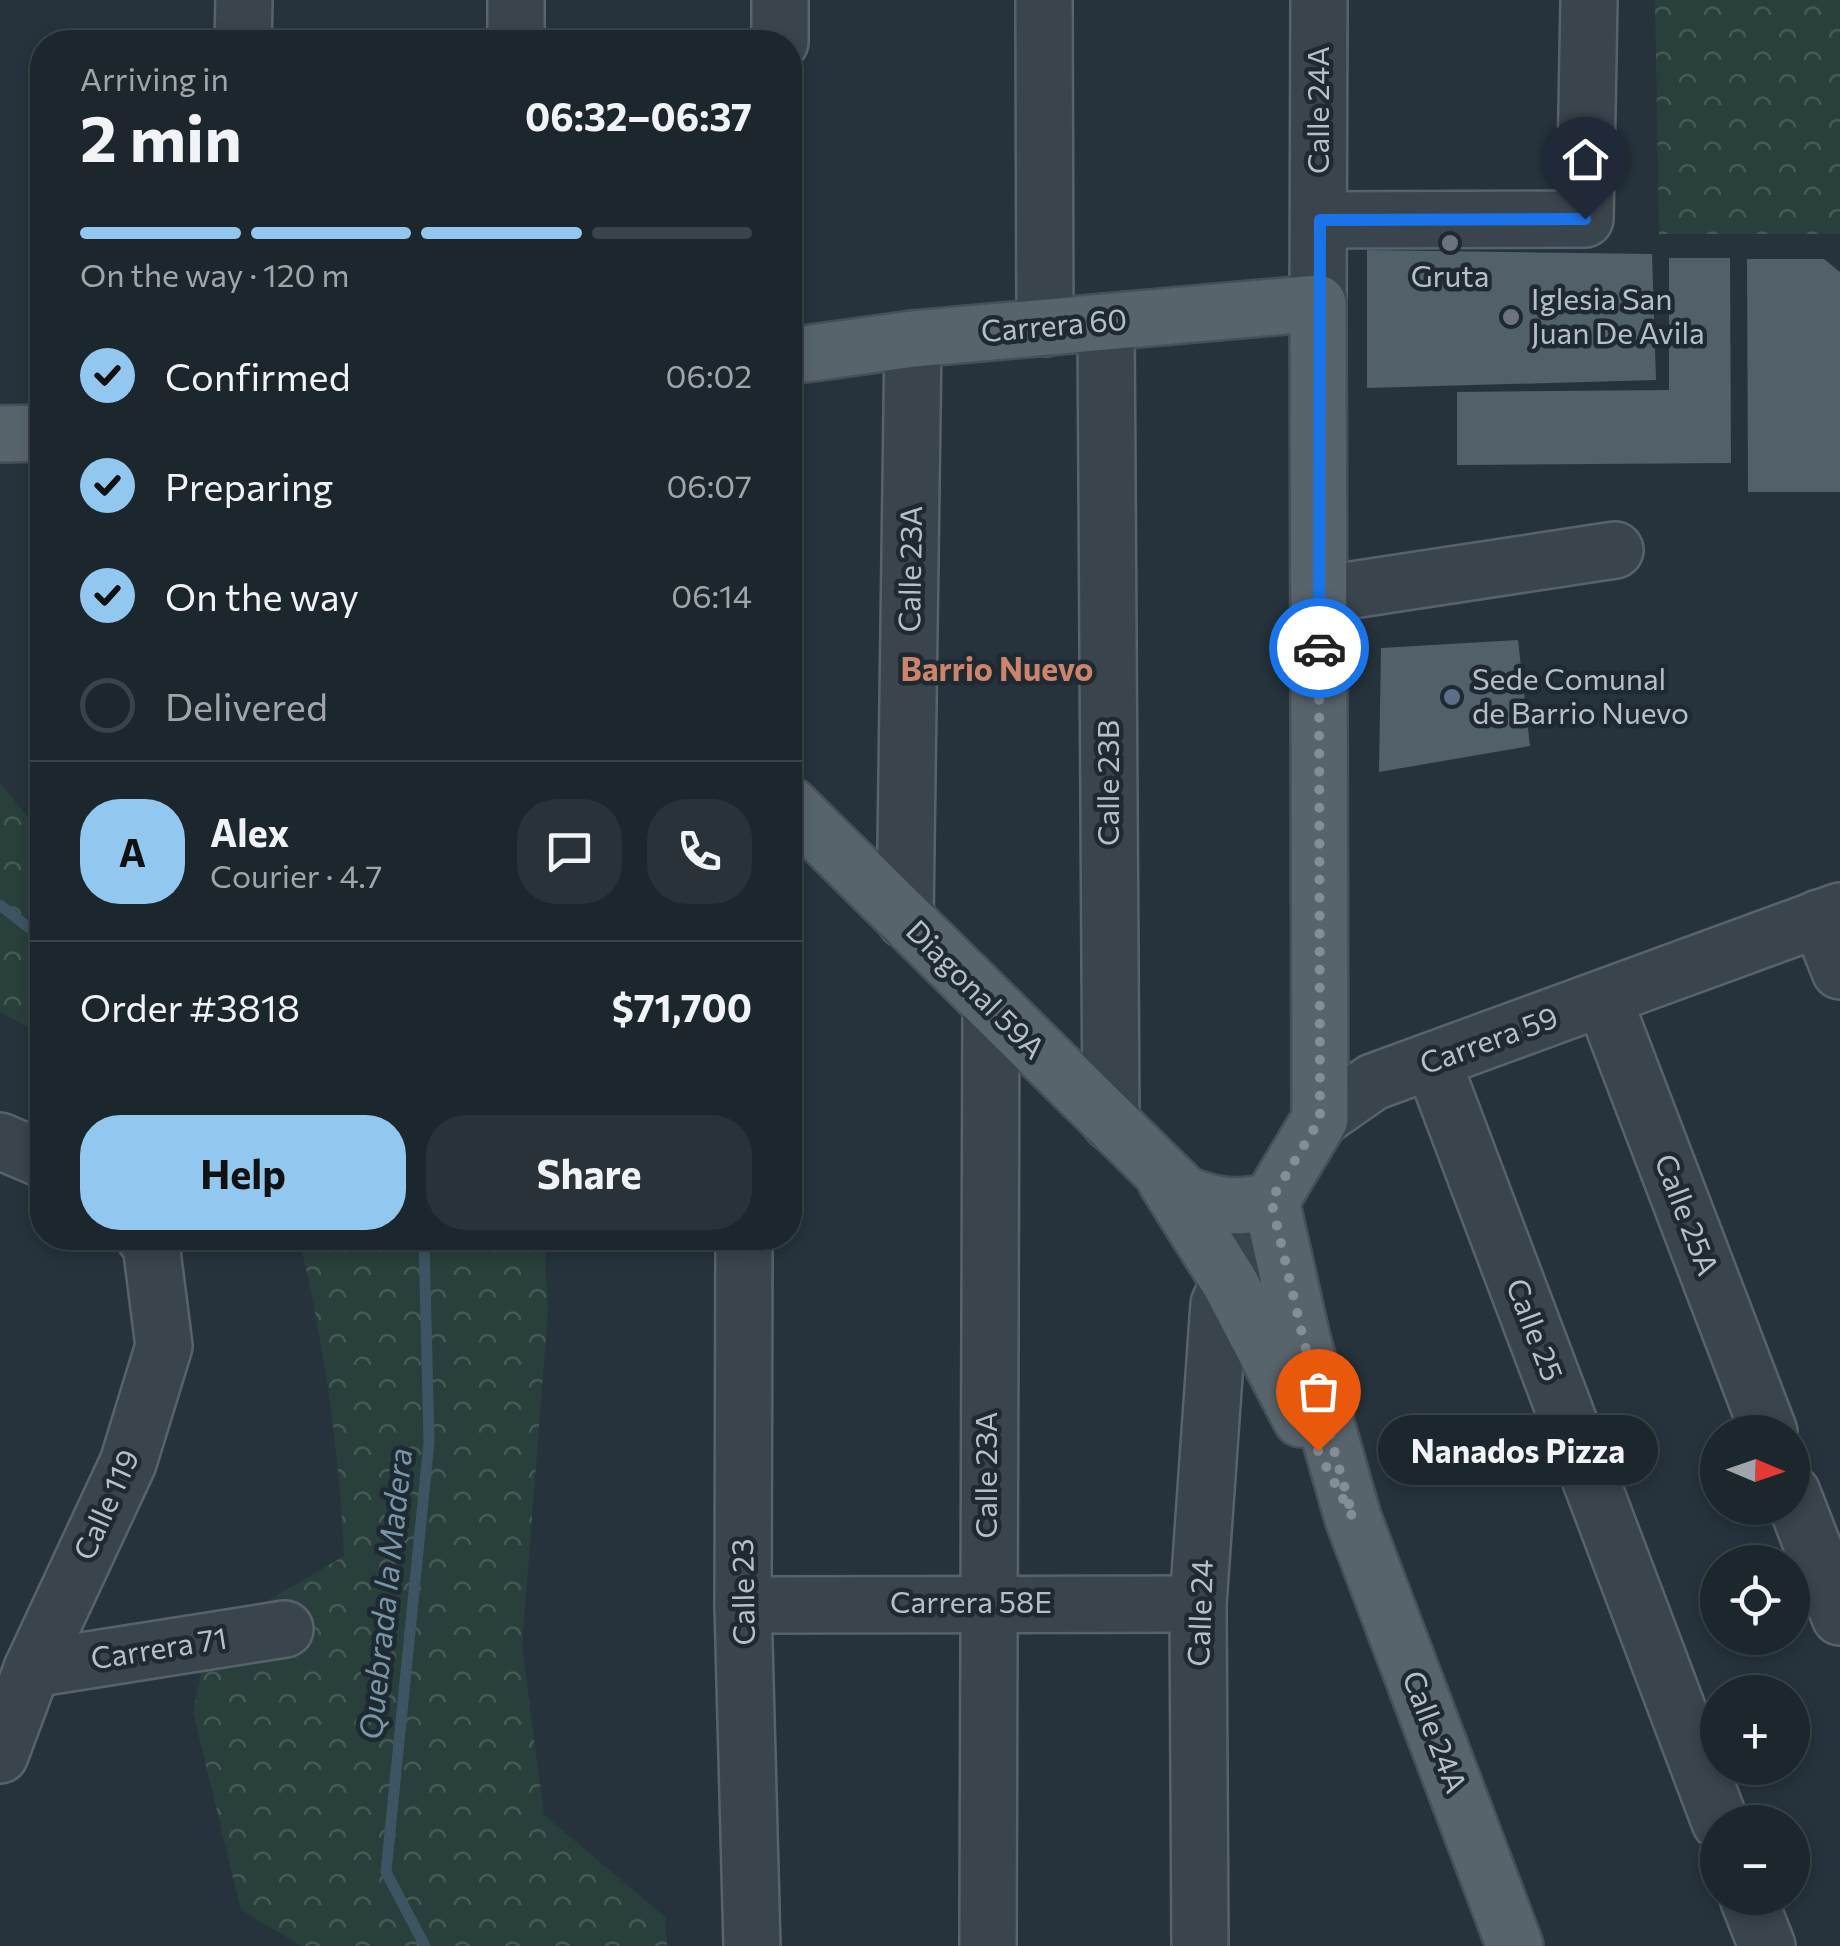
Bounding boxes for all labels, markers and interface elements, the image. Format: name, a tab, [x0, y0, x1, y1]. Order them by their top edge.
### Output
street label: Calle 24A	[1298, 46, 1335, 174]
text: Arriving in	[80, 58, 229, 98]
text: 06:32–06:37	[525, 92, 752, 139]
text: 2 min	[80, 96, 242, 175]
pin	[1543, 117, 1628, 220]
icon: home	[1558, 132, 1613, 187]
marker: Gruta	[1439, 232, 1461, 254]
text: On the way · 120 m	[80, 254, 349, 294]
place label: Gruta	[1411, 256, 1489, 293]
place label: Iglesia San Juan De Avila	[1531, 279, 1705, 350]
street label: Carrera 60	[979, 299, 1128, 348]
marker: Iglesia San Juan De Avila	[1500, 306, 1522, 328]
icon: check	[80, 348, 135, 403]
text: Confirmed	[165, 352, 351, 399]
text: 06:02	[666, 355, 752, 395]
icon: check	[80, 458, 135, 513]
text: Preparing	[165, 462, 333, 509]
text: 06:07	[666, 465, 752, 505]
street label: Calle 23A	[889, 505, 928, 633]
icon: check	[80, 568, 135, 623]
text: On the way	[165, 572, 359, 619]
text: 06:14	[671, 575, 752, 615]
courier	[1269, 598, 1369, 698]
icon: car	[1292, 621, 1347, 676]
district label: Barrio Nuevo	[901, 648, 1094, 688]
place label: Sede Comunal de Barrio Nuevo	[1472, 659, 1689, 730]
text: Delivered	[165, 682, 328, 729]
marker: Sede Comunal de Barrio Nuevo	[1441, 686, 1463, 708]
street label: Calle 23B	[1088, 720, 1125, 846]
button: chat	[517, 799, 622, 904]
button: phone	[647, 799, 752, 904]
text: Alex	[210, 808, 289, 855]
text: A	[119, 828, 146, 875]
text: Courier · 4.7	[210, 855, 383, 895]
street label: Diagonal 59A	[900, 911, 1054, 1065]
text: Order #3818	[80, 983, 300, 1030]
text: $71,700	[612, 983, 752, 1030]
street label: Carrera 59	[1414, 997, 1562, 1081]
button: Help	[80, 1115, 406, 1230]
button: Share	[426, 1115, 752, 1230]
street label: Calle 25A	[1648, 1148, 1728, 1280]
street label: Calle 25	[1500, 1273, 1573, 1386]
pin	[1276, 1349, 1361, 1452]
icon: bag	[1291, 1364, 1346, 1419]
street label: Calle 23A	[966, 1412, 1003, 1538]
north arrow	[1700, 1415, 1810, 1525]
map controls	[1700, 1415, 1810, 1915]
callout: Nanados Pizza	[1378, 1416, 1658, 1486]
text: Nanados Pizza	[1411, 1430, 1625, 1470]
street label: Calle 119	[64, 1443, 145, 1565]
water label: Quebrada la Madera	[349, 1446, 419, 1742]
street label: Calle 23	[722, 1538, 761, 1646]
button: locate	[1700, 1545, 1810, 1655]
street label: Calle 24	[1178, 1559, 1219, 1667]
street label: Carrera 58E	[890, 1582, 1052, 1619]
street label: Carrera 71	[88, 1618, 229, 1676]
street label: Calle 24A	[1396, 1665, 1477, 1797]
button: +	[1700, 1675, 1810, 1785]
button: −	[1700, 1805, 1810, 1915]

